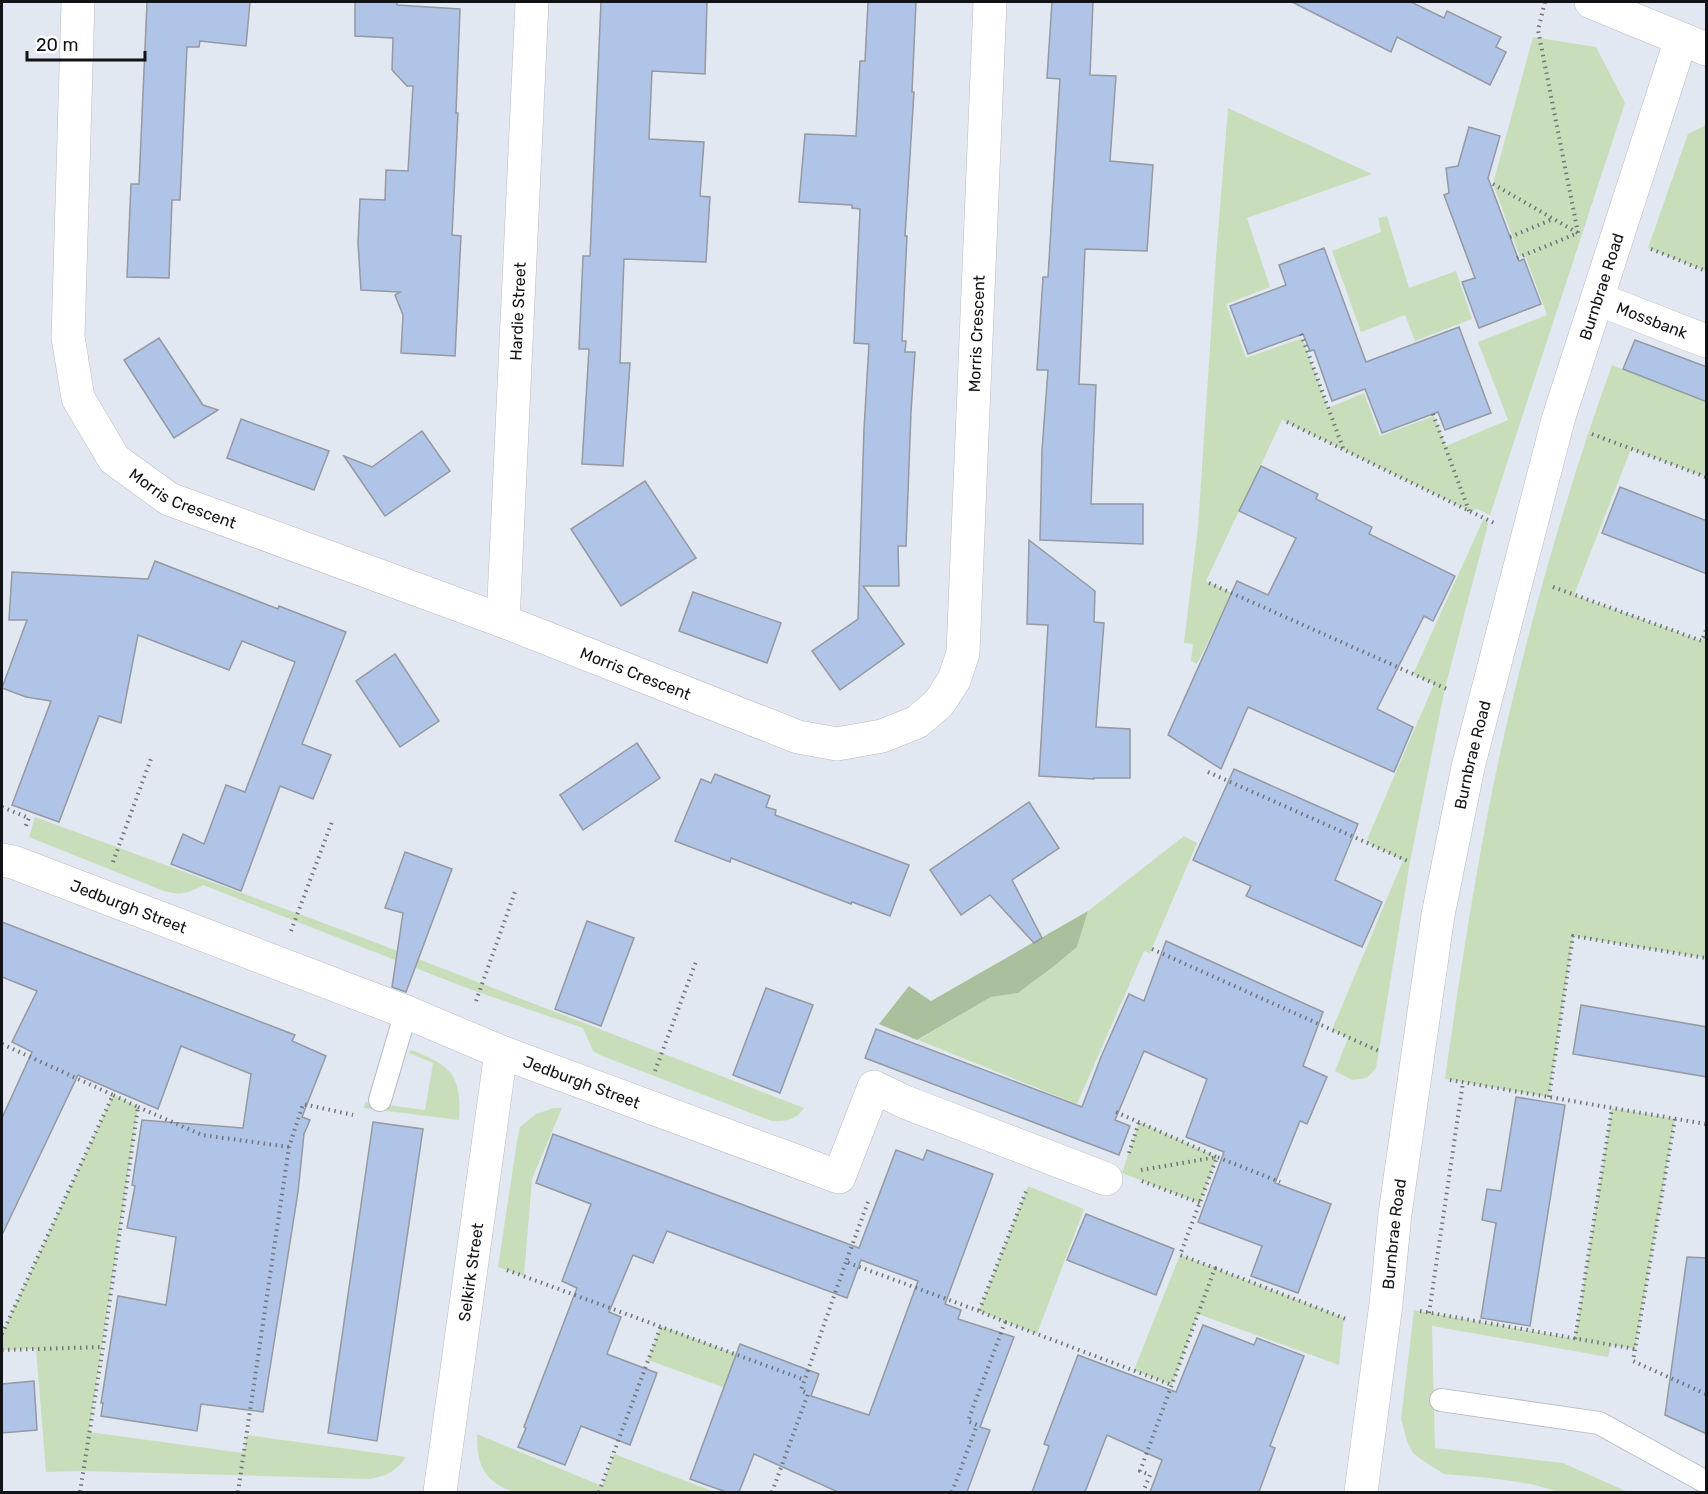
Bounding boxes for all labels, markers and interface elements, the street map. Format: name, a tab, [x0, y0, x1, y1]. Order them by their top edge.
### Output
scale bar	[27, 24, 146, 62]
text: 20 m	[36, 34, 78, 56]
street label: Burnbrae Road	[1575, 231, 1627, 342]
street label: Hardie Street	[506, 262, 529, 361]
street label: Morris Crescent	[964, 275, 988, 393]
street label: Mossbank	[1614, 298, 1691, 343]
street label: Morris Crescent	[126, 464, 239, 532]
street label: Morris Crescent	[578, 643, 694, 704]
street label: Burnbrae Road	[1450, 698, 1494, 811]
street label: Jedburgh Street	[68, 875, 190, 937]
street label: Jedburgh Street	[521, 1052, 643, 1112]
street label: Burnbrae Road	[1378, 1177, 1409, 1290]
street label: Selkirk Street	[454, 1222, 487, 1323]

